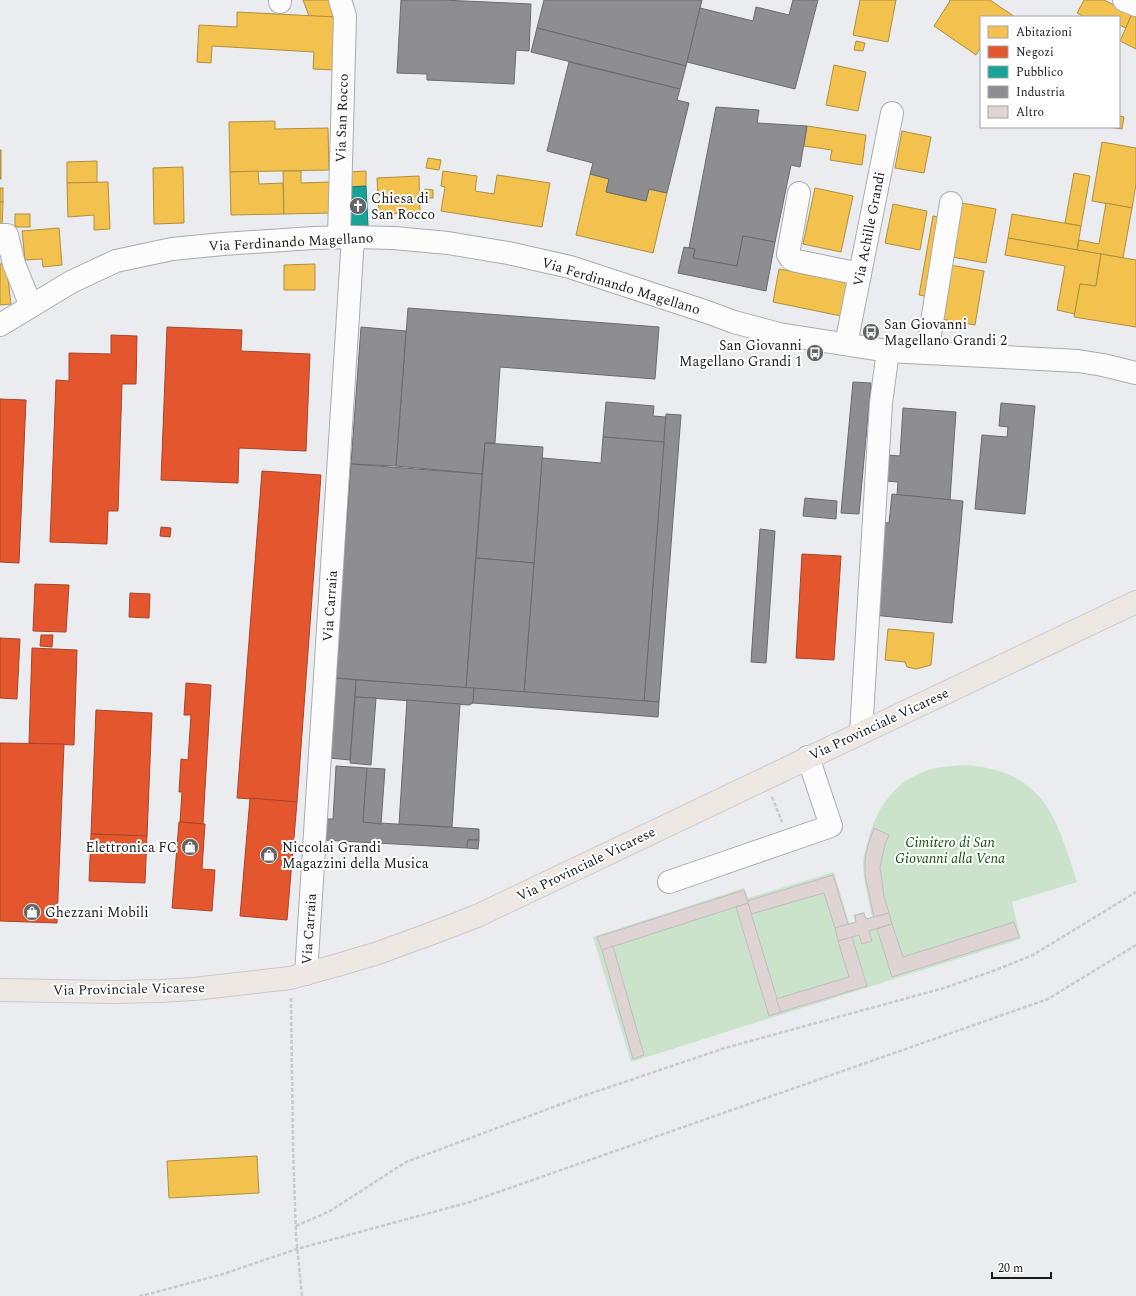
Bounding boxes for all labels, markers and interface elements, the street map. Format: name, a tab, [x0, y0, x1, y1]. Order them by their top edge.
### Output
legend	[980, 16, 1120, 128]
text: Abitazioni	[1016, 23, 1072, 42]
text: Negozi	[1016, 43, 1054, 62]
text: Pubblico	[1016, 63, 1063, 82]
street label: Via San Rocco	[330, 73, 354, 163]
text: Industria	[1016, 83, 1065, 102]
text: Altro	[1016, 103, 1044, 122]
street label: Via Achille Grandi	[848, 170, 890, 288]
place label: Chiesa di San Rocco	[371, 188, 435, 225]
church icon: Chiesa di San Rocco	[348, 196, 368, 216]
street label: Via Ferdinando Magellano	[208, 227, 374, 257]
street label: Via Ferdinando Magellano	[539, 252, 703, 320]
place label: San Giovanni Magellano Grandi 2	[884, 314, 1007, 351]
bus stop icon: San Giovanni Magellano Grandi 2	[861, 322, 881, 342]
place label: San Giovanni Magellano Grandi 1	[679, 335, 802, 372]
bus stop icon: San Giovanni Magellano Grandi 1	[805, 343, 825, 363]
street label: Via Carraia	[317, 569, 343, 642]
street label: Via Provinciale Vicarese	[806, 682, 952, 766]
street label: Via Provinciale Vicarese	[513, 821, 659, 907]
park label: Cimitero di San Giovanni alla Vena	[895, 832, 1005, 869]
place label: Elettronica FC	[86, 837, 177, 858]
shop icon: Elettronica FC	[180, 837, 200, 857]
place label: Niccolai Grandi Magazzini della Musica	[282, 837, 429, 874]
shop icon: Niccolai Grandi Magazzini della Musica	[259, 845, 279, 865]
street label: Via Carraia	[296, 892, 322, 965]
shop icon: Ghezzani Mobili	[22, 902, 42, 922]
place label: Ghezzani Mobili	[45, 902, 149, 923]
street label: Via Provinciale Vicarese	[53, 977, 205, 1001]
scale bar	[992, 1254, 1051, 1280]
text: 20 m	[998, 1259, 1023, 1278]

